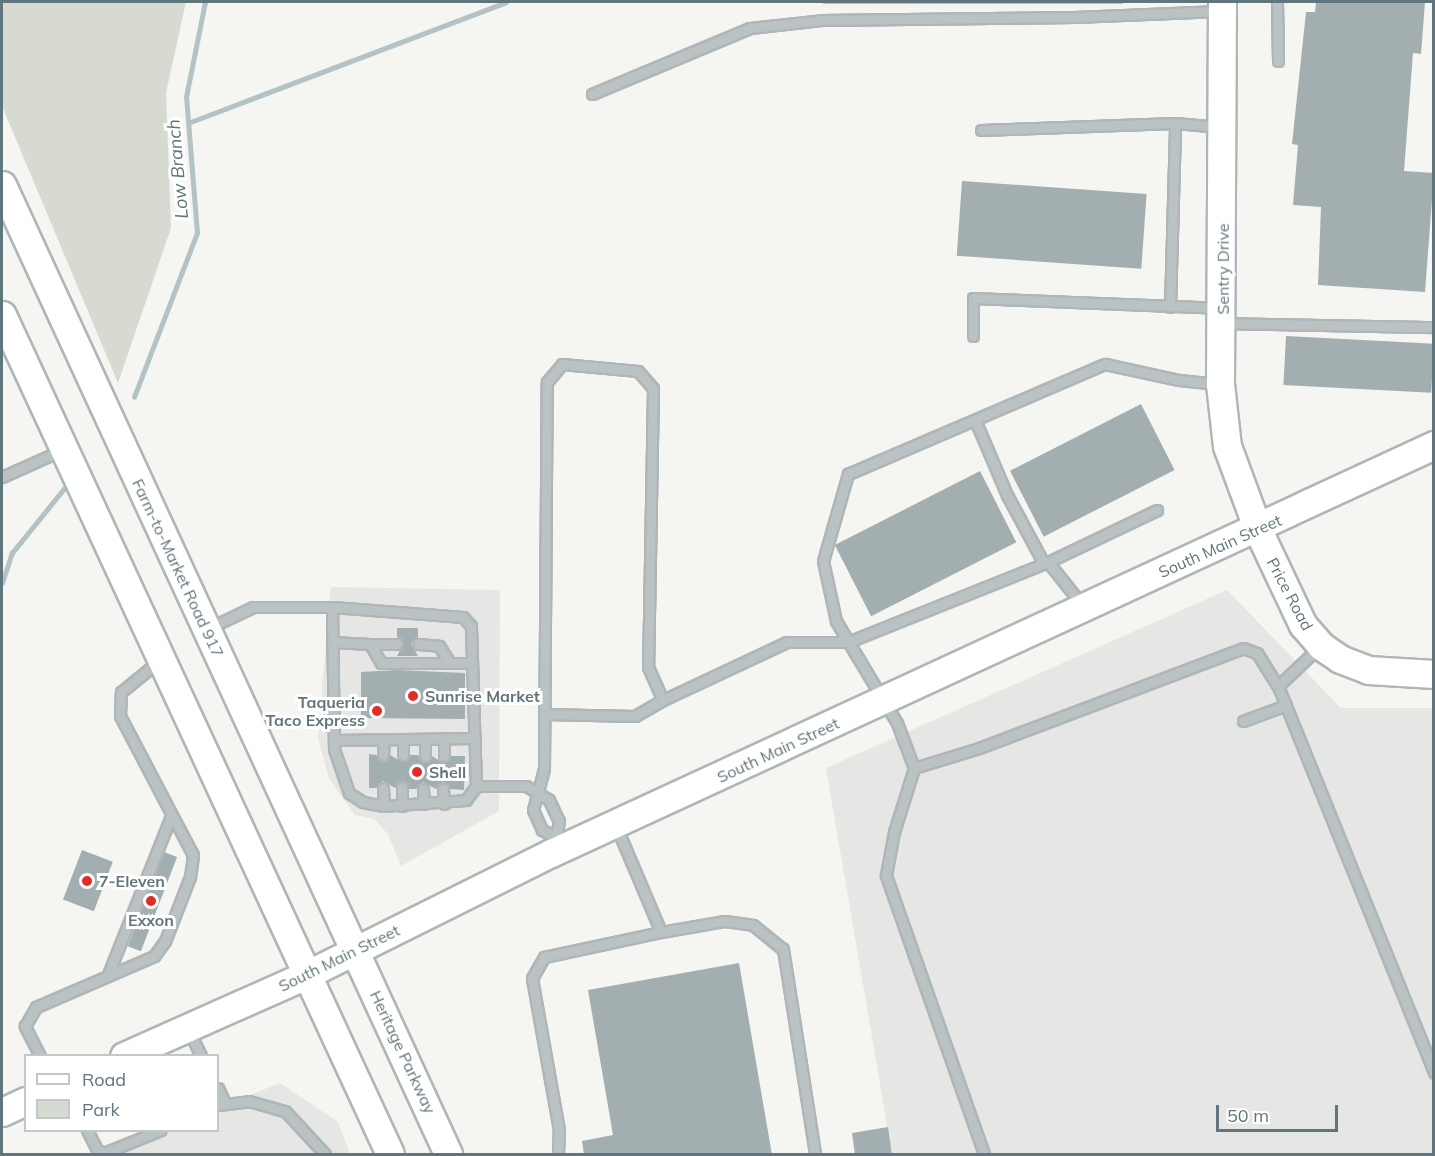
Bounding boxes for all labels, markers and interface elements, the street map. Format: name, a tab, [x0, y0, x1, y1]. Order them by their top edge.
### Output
water label: Low Branch	[163, 118, 193, 220]
street label: Sentry Drive	[1213, 223, 1233, 315]
street label: Farm-to-Market Road 917	[128, 476, 228, 660]
street label: South Main Street	[1156, 510, 1284, 582]
street label: Price Road	[1263, 554, 1317, 634]
place label: Sunrise Market	[425, 686, 540, 706]
marker: Sunrise Market	[406, 689, 420, 703]
place label: Taqueria Taco Express	[265, 692, 365, 730]
marker: Taqueria Taco Express	[370, 704, 384, 718]
street label: South Main Street	[714, 713, 842, 787]
place label: Shell	[429, 762, 466, 782]
marker: Shell	[410, 765, 424, 779]
place label: 7-Eleven	[99, 871, 165, 891]
marker: 7-Eleven	[80, 874, 94, 888]
marker: Exxon	[144, 894, 158, 908]
place label: Exxon	[128, 910, 174, 930]
street label: South Main Street	[275, 920, 403, 996]
street label: Heritage Parkway	[366, 987, 440, 1117]
legend	[24, 1054, 219, 1132]
text: Road	[82, 1068, 126, 1091]
scale bar	[1219, 1093, 1340, 1131]
text: Park	[82, 1098, 120, 1121]
text: 50 m	[1227, 1104, 1269, 1127]

